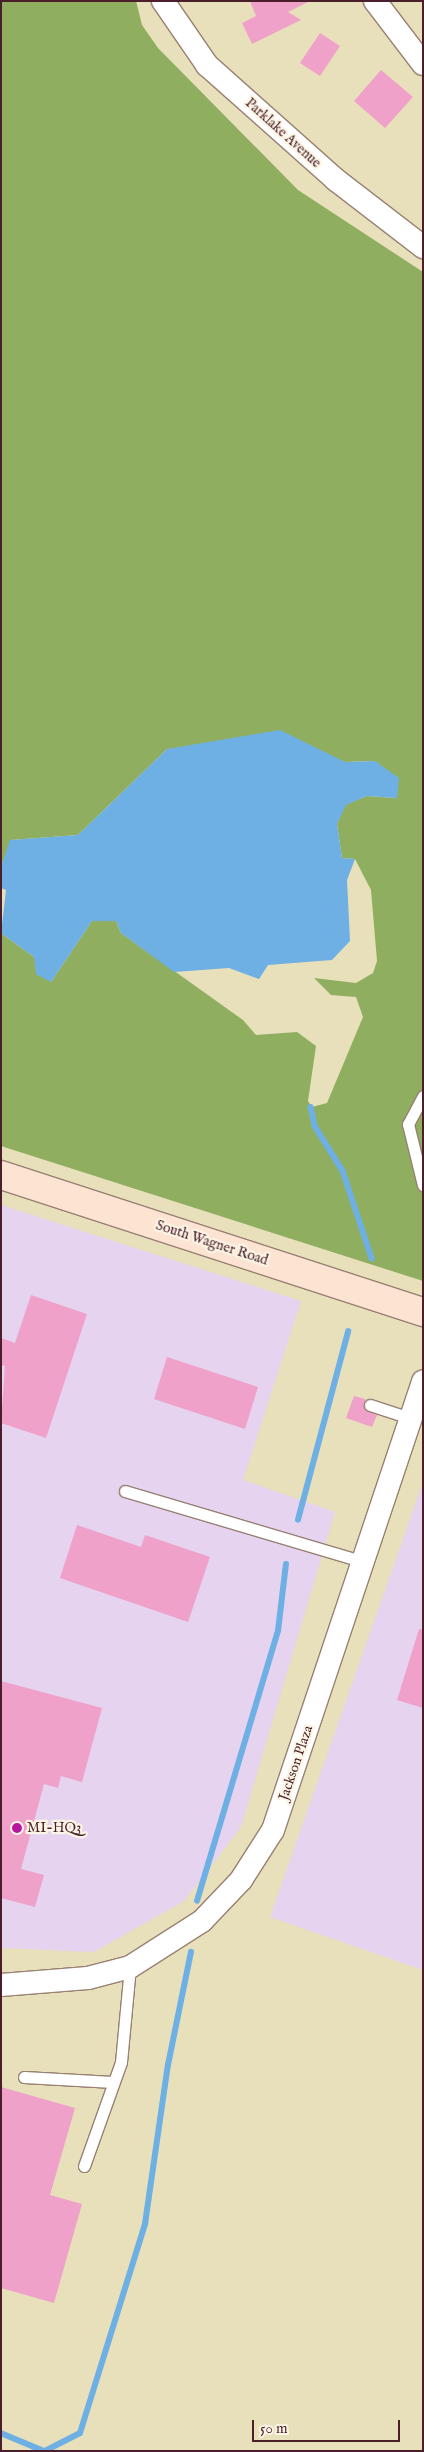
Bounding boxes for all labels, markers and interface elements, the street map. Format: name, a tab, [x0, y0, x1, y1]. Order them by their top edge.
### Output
street label: Parklake Avenue	[242, 95, 324, 171]
street label: South Wagner Road	[154, 1217, 270, 1269]
street label: Jackson Plaza	[275, 1723, 317, 1803]
place label: MI-HQ3	[27, 1820, 81, 1836]
marker: MI-HQ3	[11, 1822, 23, 1834]
scale bar	[254, 2410, 402, 2442]
text: 50 m	[260, 2419, 288, 2438]

